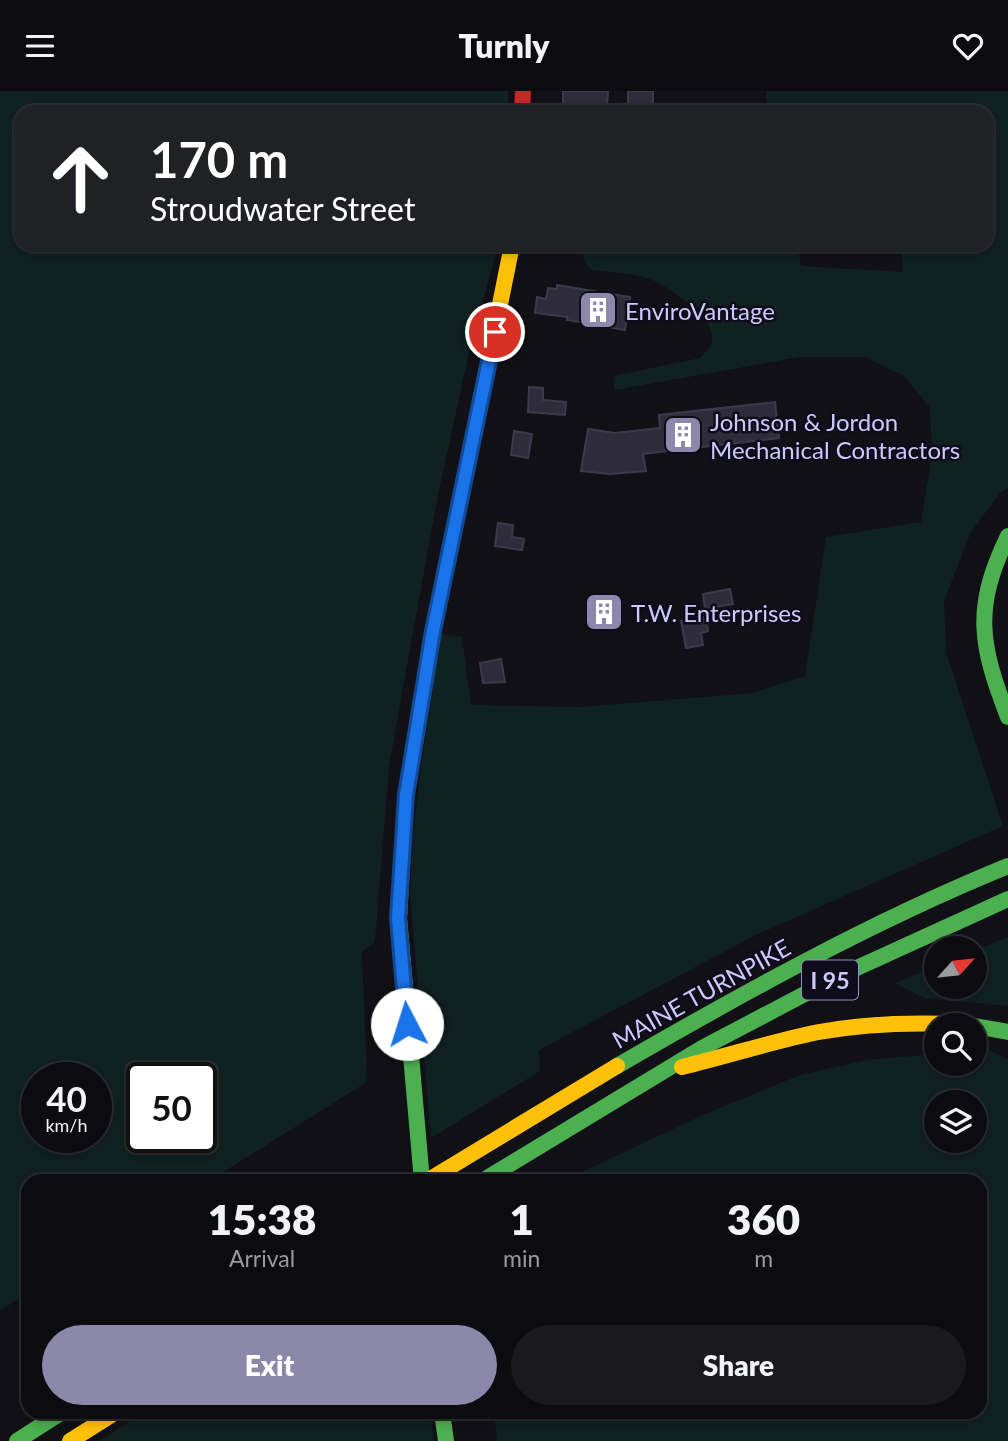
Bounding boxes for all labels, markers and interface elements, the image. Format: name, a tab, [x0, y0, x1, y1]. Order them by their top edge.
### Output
text: Turnly	[458, 26, 550, 65]
icon: menu	[21, 27, 59, 65]
icon: heart	[949, 27, 987, 65]
text: 170 m	[150, 130, 288, 188]
icon: ahead	[35, 133, 126, 224]
text: Stroudwater Street	[150, 189, 415, 228]
building icon: EnviroVantage	[577, 289, 619, 331]
place label: EnviroVantage	[625, 296, 775, 325]
pin	[465, 302, 525, 362]
icon: arrive	[476, 313, 514, 351]
place label: Johnson & Jordon Mechanical Contractors	[710, 407, 960, 464]
building icon: Johnson & Jordon Mechanical Contractors	[662, 414, 704, 456]
building icon: T.W. Enterprises	[583, 591, 625, 633]
place label: T.W. Enterprises	[631, 598, 801, 627]
street label: MAINE TURNPIKE	[607, 932, 795, 1054]
north arrow	[924, 936, 987, 999]
map controls	[924, 936, 987, 1153]
road number: I 95	[802, 961, 858, 999]
position arrow	[370, 987, 444, 1061]
button: search	[924, 1013, 987, 1076]
speed limit sign: 50	[126, 1062, 217, 1153]
text: 40	[46, 1077, 87, 1119]
button: layers	[924, 1090, 987, 1153]
text: km/h	[45, 1114, 88, 1136]
text: 15:38	[208, 1194, 316, 1244]
text: 1	[510, 1194, 534, 1244]
text: 360	[727, 1194, 800, 1244]
text: Arrival	[229, 1244, 295, 1272]
text: min	[503, 1244, 540, 1272]
text: m	[754, 1244, 773, 1272]
button: Exit	[42, 1325, 497, 1405]
button: Share	[511, 1325, 966, 1405]

